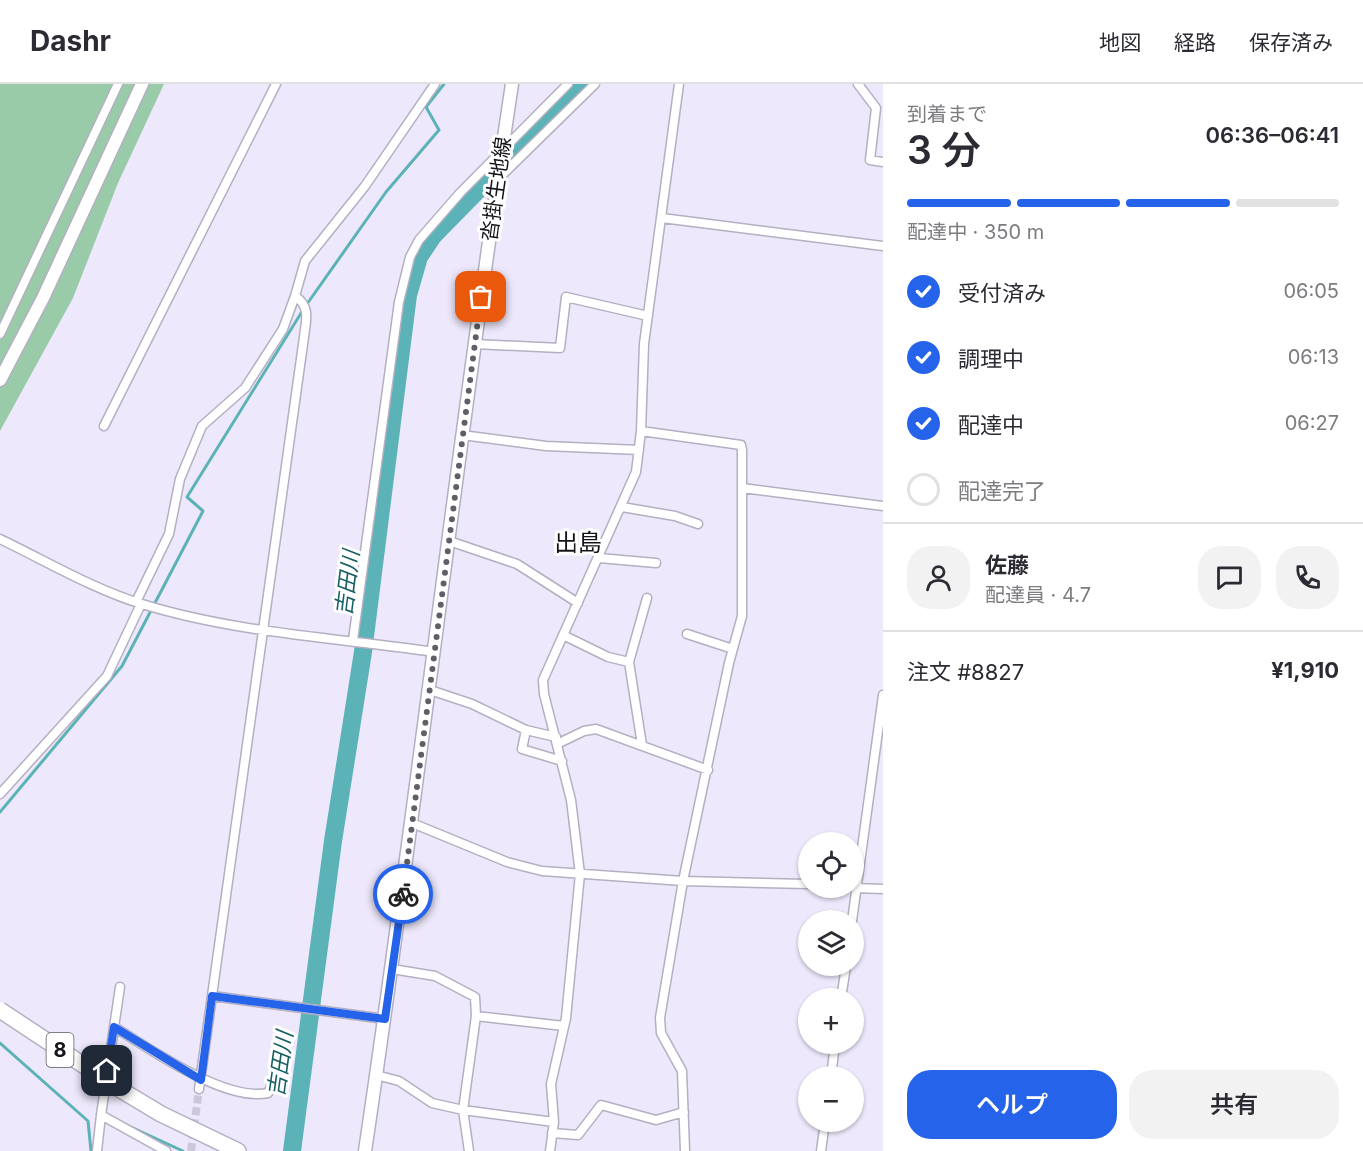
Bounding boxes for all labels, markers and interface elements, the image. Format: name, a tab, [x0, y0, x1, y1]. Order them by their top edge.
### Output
text: Dashr	[30, 24, 111, 58]
text: 地図	[1099, 30, 1141, 55]
text: 経路	[1174, 30, 1216, 55]
text: 保存済み	[1249, 30, 1333, 55]
text: 到着まで	[907, 102, 987, 126]
text: 06:36–06:41	[1205, 122, 1339, 148]
text: 3 分	[907, 126, 981, 173]
street label: 沓掛生地線	[476, 135, 516, 243]
text: 配達中 · 350 m	[907, 220, 1044, 244]
pin	[455, 271, 506, 322]
icon: check	[907, 275, 940, 308]
text: 06:05	[1283, 279, 1339, 303]
icon: bag	[464, 280, 497, 313]
text: 受付済み	[958, 280, 1046, 306]
icon: check	[907, 341, 940, 374]
text: 06:13	[1288, 345, 1339, 369]
text: 調理中	[958, 346, 1024, 372]
icon: check	[907, 407, 940, 440]
text: 06:27	[1285, 411, 1339, 435]
text: 配達中	[958, 412, 1024, 438]
text: 配達完了	[958, 478, 1046, 504]
district label: 出島	[554, 528, 602, 557]
button: person	[907, 546, 970, 609]
button: chat	[1198, 546, 1261, 609]
button: phone	[1276, 546, 1339, 609]
water label: 吉田川	[330, 547, 364, 617]
text: 佐藤	[985, 552, 1029, 578]
text: 配達員 · 4.7	[985, 583, 1091, 607]
text: ¥1,910	[1271, 657, 1339, 683]
text: 注文 #8827	[907, 659, 1024, 685]
map controls	[798, 832, 864, 1132]
button: locate	[798, 832, 864, 898]
courier	[373, 864, 433, 924]
icon: bike	[387, 878, 420, 911]
button: layers	[798, 910, 864, 976]
button: +	[798, 988, 864, 1054]
water label: 吉田川	[263, 1028, 298, 1098]
road number: 8	[46, 1033, 74, 1067]
pin	[81, 1045, 132, 1096]
icon: home	[90, 1054, 123, 1087]
button: −	[798, 1066, 864, 1132]
button: ヘルプ	[907, 1070, 1117, 1139]
button: 共有	[1129, 1070, 1339, 1139]

